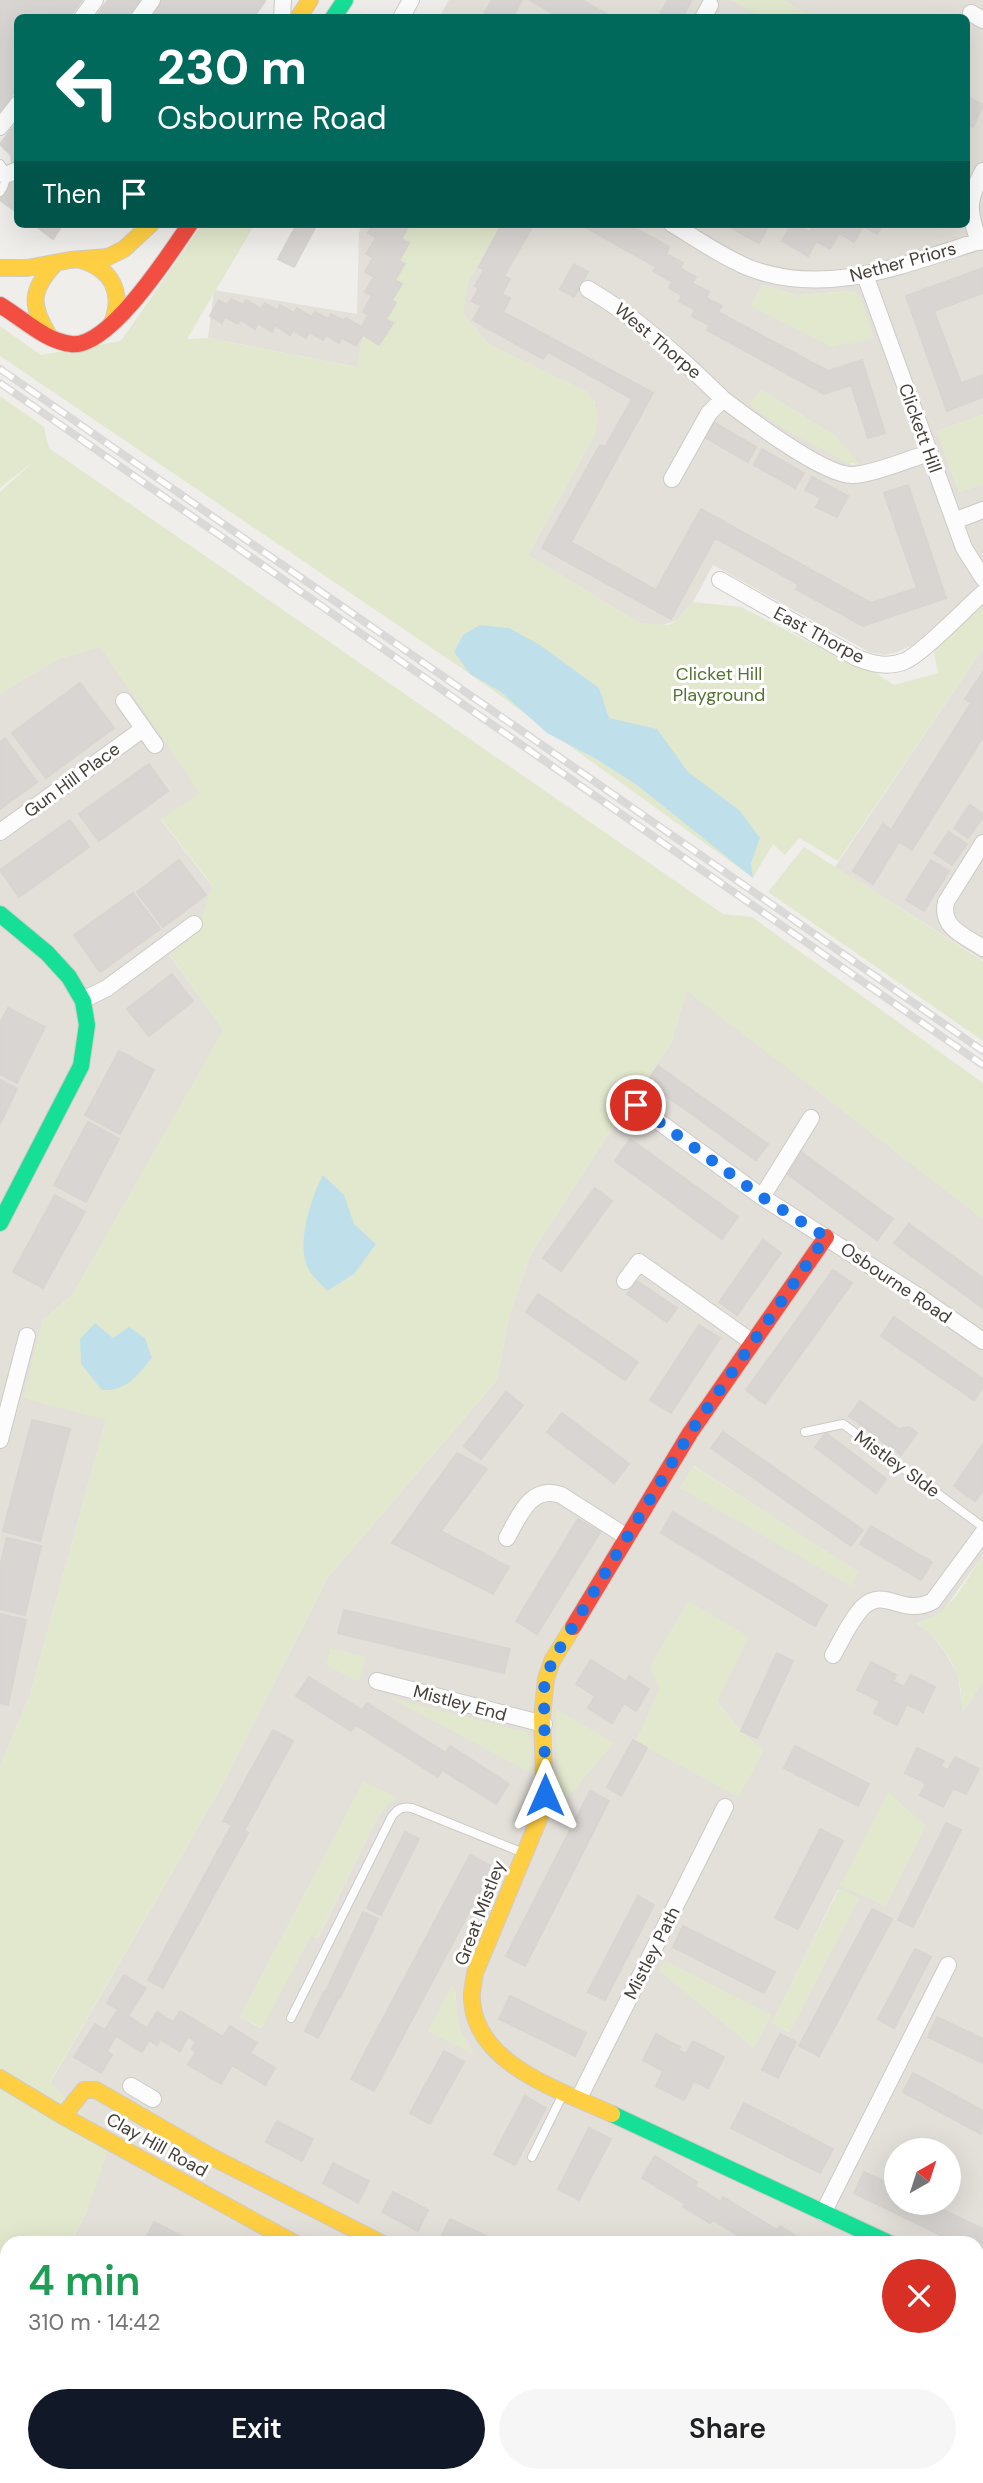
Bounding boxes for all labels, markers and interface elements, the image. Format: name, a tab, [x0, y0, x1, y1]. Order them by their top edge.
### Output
text: 230 m	[157, 35, 307, 99]
icon: left	[42, 42, 133, 133]
text: Osbourne Road	[157, 97, 387, 139]
icon: arrive	[115, 175, 153, 213]
text: Then	[42, 177, 101, 211]
street label: Nether Priors	[847, 236, 959, 288]
street label: West Thorpe	[609, 298, 707, 384]
street label: Clickett Hill	[893, 380, 947, 476]
street label: East Thorpe	[769, 601, 869, 669]
park label: Clicket Hill Playground	[673, 662, 765, 707]
street label: Gun Hill Place	[19, 737, 125, 823]
pin	[606, 1075, 666, 1135]
icon: arrive	[617, 1086, 655, 1124]
street label: Osbourne Road	[836, 1237, 956, 1329]
street label: Mistley SIde	[849, 1425, 945, 1503]
street label: Mistley End	[411, 1679, 509, 1727]
position arrow	[508, 1758, 582, 1832]
street label: Great Mistley	[449, 1857, 511, 1969]
street label: Mistley Path	[618, 1903, 686, 2003]
street label: Clay Hill Road	[102, 2107, 212, 2183]
north arrow	[884, 2138, 961, 2216]
map controls	[884, 2138, 961, 2215]
text: 4 min	[28, 2253, 140, 2308]
button: close	[882, 2259, 956, 2333]
text: 310 m · 14:42	[28, 2307, 161, 2337]
button: Exit	[28, 2389, 485, 2469]
button: Share	[499, 2389, 956, 2469]

